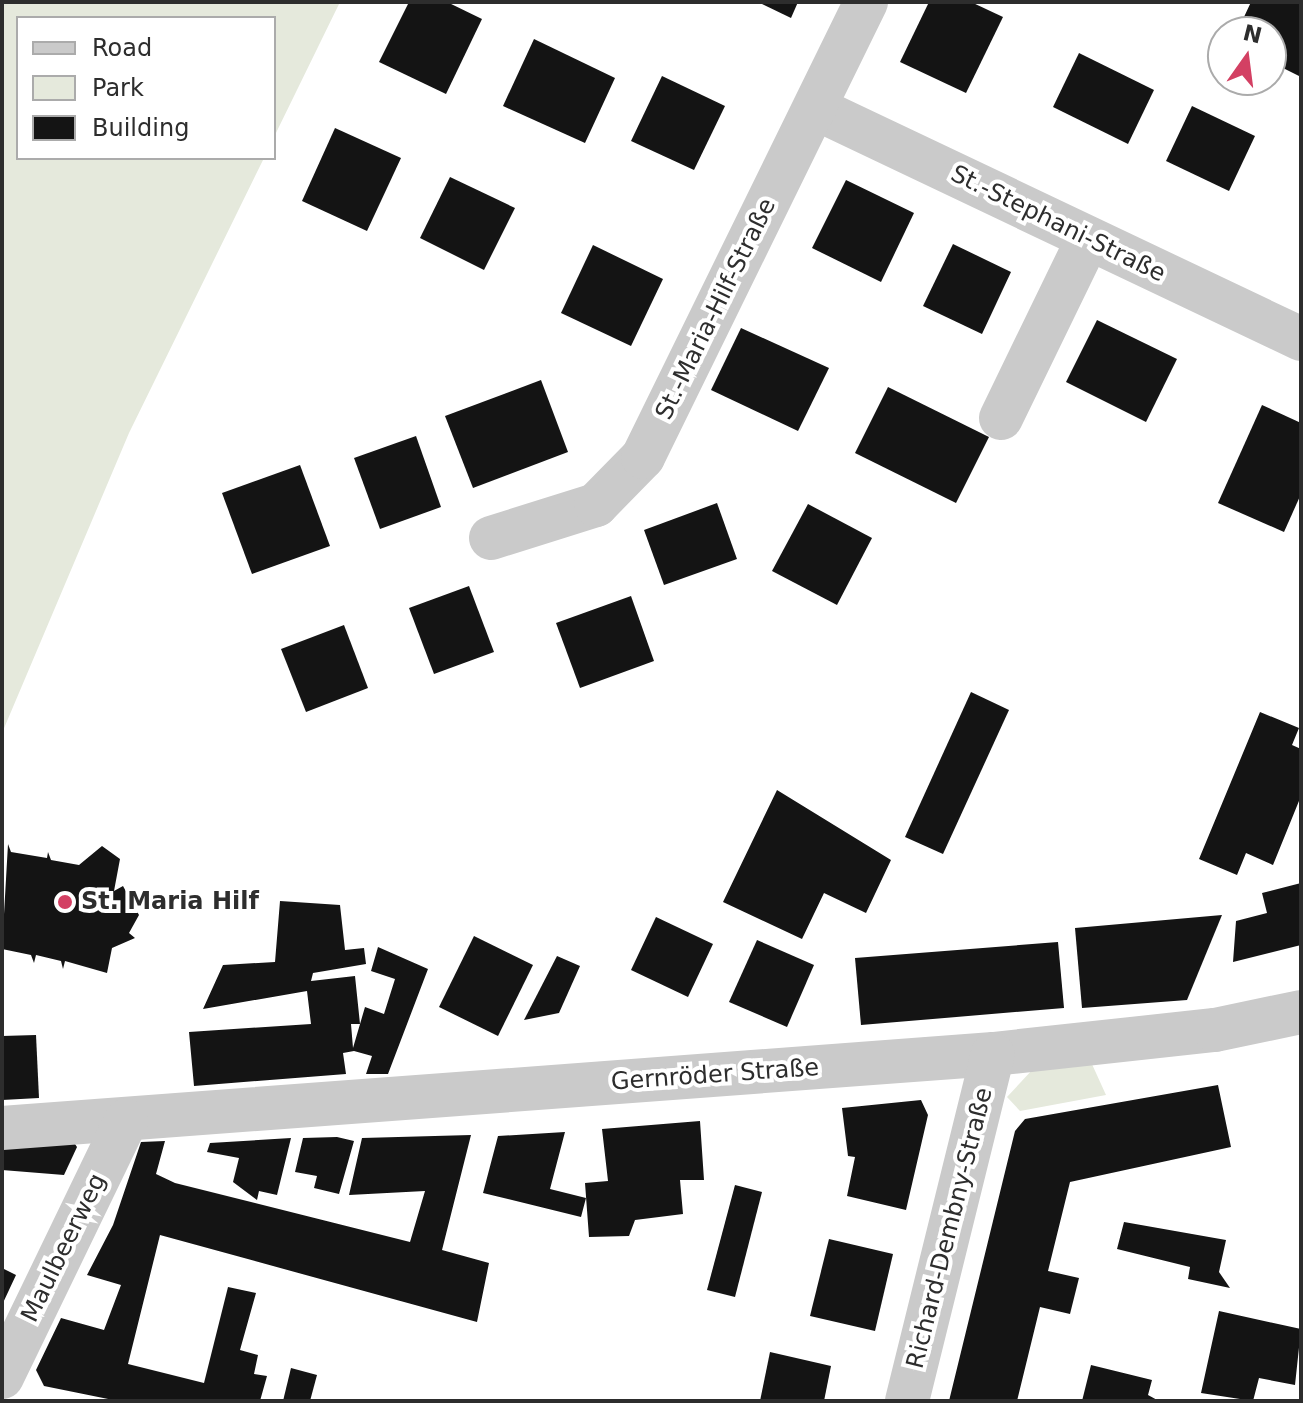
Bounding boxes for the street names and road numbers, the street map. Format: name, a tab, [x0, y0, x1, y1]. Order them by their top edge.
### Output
street label: St.-Stephani-Straße	[946, 160, 1170, 288]
street label: St.-Maria-Hilf-Straße	[650, 194, 782, 424]
street label: Gernröder Straße	[610, 1053, 820, 1097]
street label: Richard-Dembny-Straße	[901, 1085, 999, 1371]
street label: Maulbeerweg	[16, 1169, 112, 1327]

